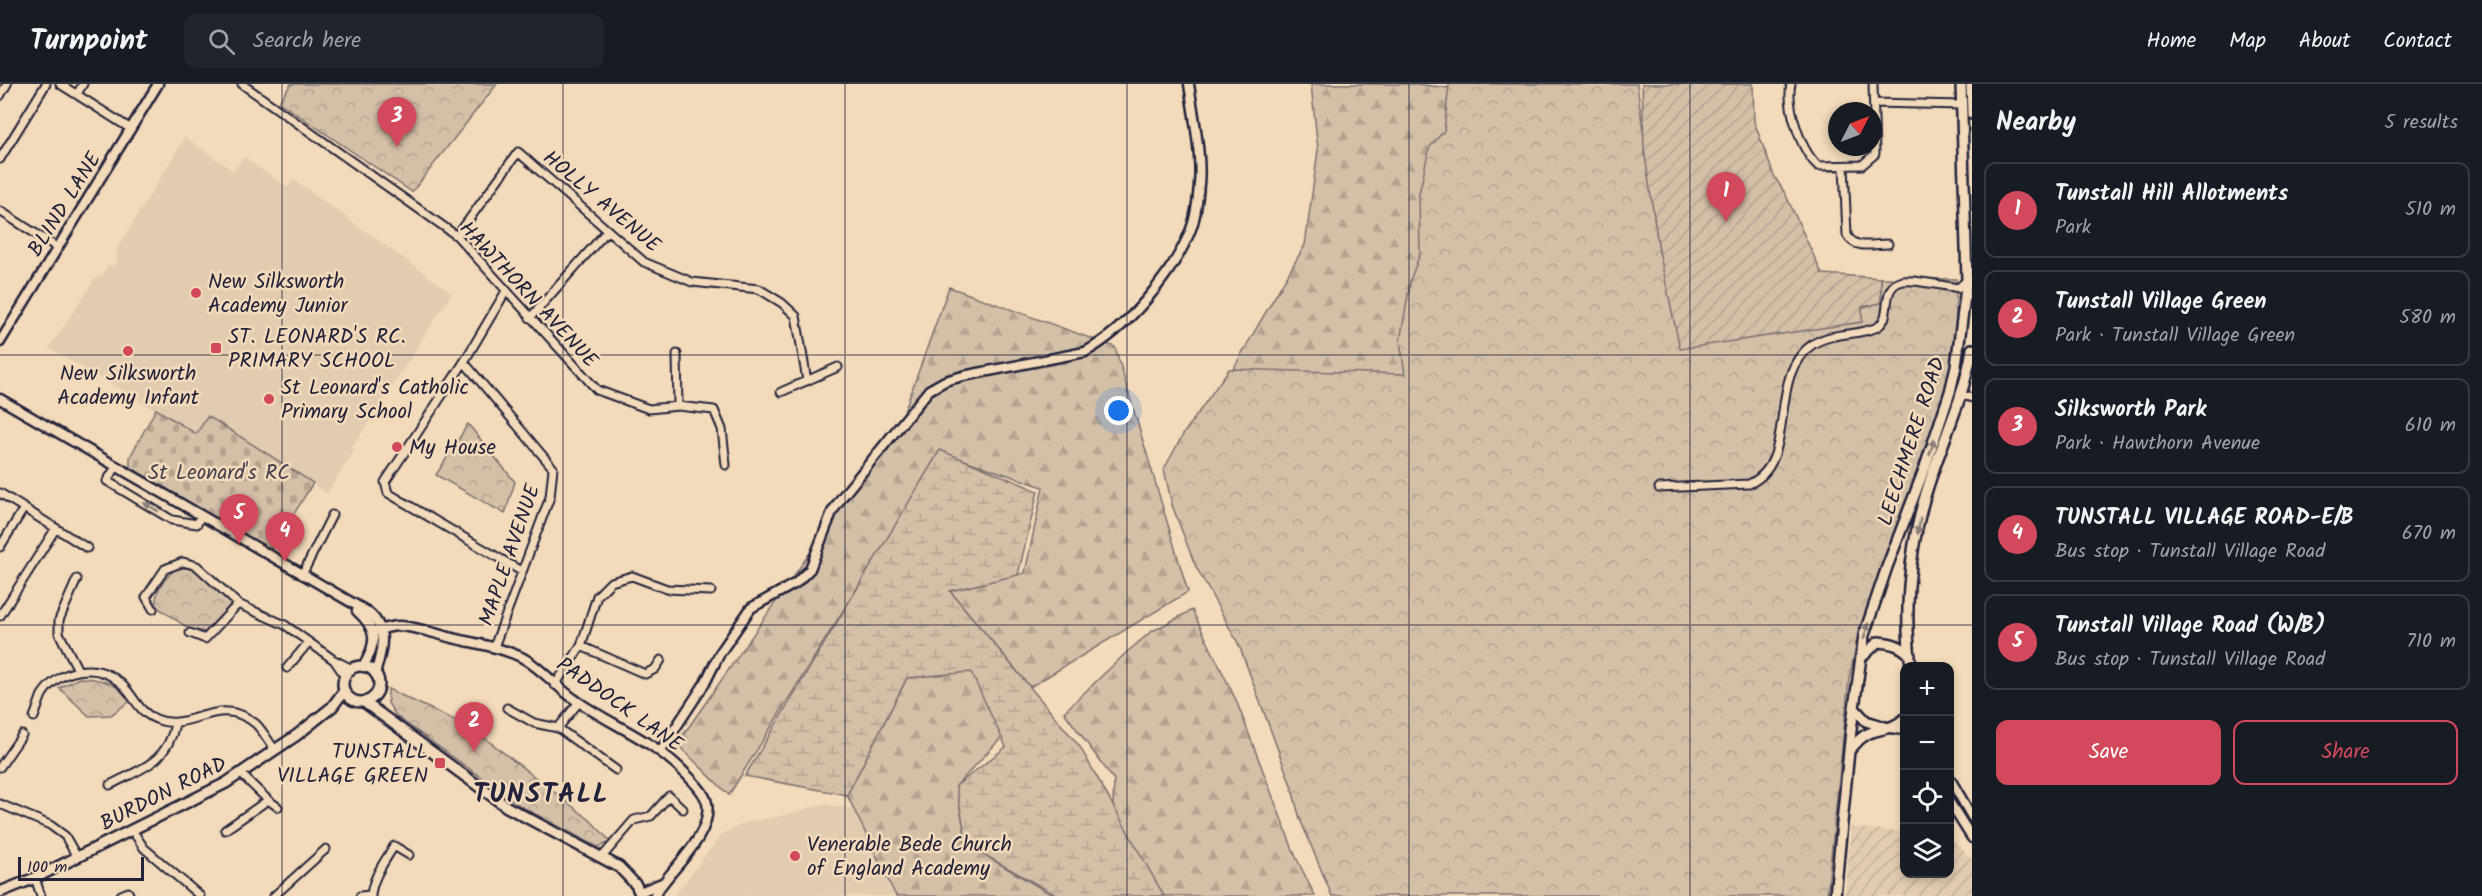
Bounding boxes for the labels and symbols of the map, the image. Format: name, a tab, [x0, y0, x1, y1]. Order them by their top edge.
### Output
pin: 3	[378, 98, 416, 147]
north arrow	[1828, 102, 1882, 156]
street label: HOLLY AVENUE	[535, 143, 668, 262]
street label: BLIND LANE	[20, 145, 111, 264]
pin: 1	[1706, 172, 1746, 222]
street label: HAWTHORN AVENUE	[450, 214, 606, 377]
place label: New Silksworth Academy Junior	[208, 266, 349, 323]
marker: New Silksworth Academy Junior	[189, 286, 203, 300]
place label: ST. LEONARD'S RC. PRIMARY SCHOOL	[228, 321, 406, 378]
marker: ST. LEONARD'S RC. PRIMARY SCHOOL	[209, 341, 223, 355]
marker: New Silksworth Academy Infant	[121, 344, 135, 358]
street label: LEECHMERE ROAD	[1870, 353, 1955, 530]
place label: New Silksworth Academy Infant	[57, 358, 200, 415]
place label: St Leonard's Catholic Primary School	[281, 372, 469, 429]
marker: St Leonard's Catholic Primary School	[262, 392, 276, 406]
your location	[1104, 396, 1133, 425]
place label: My House	[409, 432, 496, 465]
one-way arrow	[1927, 438, 1937, 456]
marker: My House	[390, 440, 404, 454]
park label: St Leonard's RC	[148, 457, 290, 490]
street label: MAPLE AVENUE	[471, 479, 550, 631]
pin: 5	[220, 494, 258, 544]
one-way arrow	[142, 502, 159, 512]
pin: 4	[266, 512, 304, 562]
one-way arrow	[1914, 516, 1923, 535]
one-way arrow	[1862, 622, 1871, 640]
street label: PADDOCK LANE	[549, 649, 690, 762]
pin: 2	[454, 702, 494, 752]
place label: TUNSTALL VILLAGE GREEN	[277, 736, 428, 793]
street label: BURDON ROAD	[94, 748, 233, 841]
marker: TUNSTALL VILLAGE GREEN	[433, 756, 447, 770]
district label: TUNSTALL	[473, 773, 609, 816]
place label: Venerable Bede Church of England Academy	[807, 829, 1012, 886]
marker: Venerable Bede Church of England Academy	[788, 849, 802, 863]
scale bar	[18, 854, 144, 882]

